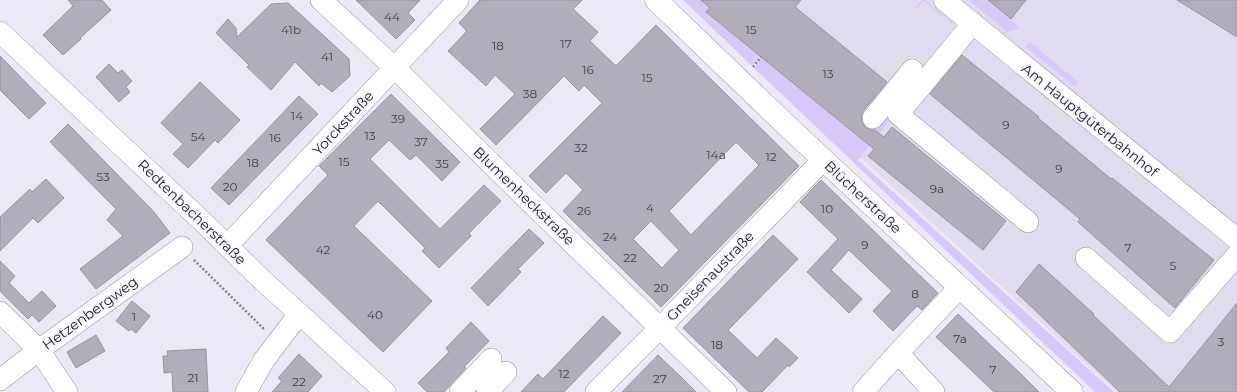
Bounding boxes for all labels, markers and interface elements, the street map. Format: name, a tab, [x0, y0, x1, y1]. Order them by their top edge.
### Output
house number: 44	[384, 9, 400, 24]
house number: 41b	[281, 22, 301, 37]
house number: 15	[745, 22, 757, 37]
house number: 17	[560, 36, 572, 51]
house number: 18	[492, 38, 504, 53]
house number: 41	[321, 49, 333, 64]
street label: Am Hauptgüterbahnhof	[1018, 59, 1163, 181]
house number: 16	[582, 62, 594, 77]
house number: 13	[822, 66, 834, 81]
house number: 15	[641, 70, 653, 85]
house number: 38	[523, 86, 538, 101]
street label: Yorckstraße	[309, 87, 377, 159]
house number: 14	[291, 108, 303, 123]
house number: 39	[391, 111, 405, 126]
house number: 9	[1002, 117, 1010, 132]
house number: 13	[364, 128, 376, 143]
house number: 54	[191, 129, 205, 144]
house number: 16	[269, 130, 281, 145]
house number: 37	[414, 134, 428, 149]
house number: 32	[574, 140, 588, 155]
street label: Blumenheckstraße	[470, 143, 578, 249]
house number: 14a	[706, 147, 726, 162]
house number: 12	[765, 149, 777, 164]
house number: 15	[338, 154, 350, 169]
house number: 18	[247, 155, 259, 170]
street label: Redtenbacherstraße	[134, 156, 250, 268]
house number: 35	[435, 156, 449, 171]
street label: Blücherstraße	[821, 157, 905, 237]
house number: 9	[1055, 161, 1063, 176]
house number: 53	[96, 169, 110, 184]
house number: 20	[223, 179, 237, 194]
house number: 9a	[930, 181, 944, 196]
house number: 4	[646, 200, 654, 215]
house number: 10	[821, 201, 833, 216]
house number: 26	[577, 203, 591, 218]
street label: Gneisenaustraße	[662, 227, 758, 325]
house number: 24	[603, 229, 617, 244]
house number: 9	[861, 237, 869, 252]
house number: 7	[1124, 240, 1132, 255]
house number: 42	[316, 242, 331, 257]
house number: 22	[623, 250, 637, 265]
house number: 5	[1170, 258, 1177, 273]
street label: Hetzenbergweg	[39, 272, 141, 354]
house number: 20	[654, 280, 668, 295]
house number: 8	[911, 286, 919, 301]
house number: 40	[367, 307, 383, 322]
house number: 1	[132, 309, 136, 324]
house number: 7a	[953, 331, 967, 346]
house number: 3	[1218, 334, 1225, 349]
house number: 18	[711, 337, 723, 352]
house number: 7	[989, 362, 997, 377]
house number: 12	[558, 366, 570, 381]
house number: 21	[187, 370, 199, 385]
house number: 27	[653, 371, 667, 386]
house number: 22	[292, 374, 306, 389]

